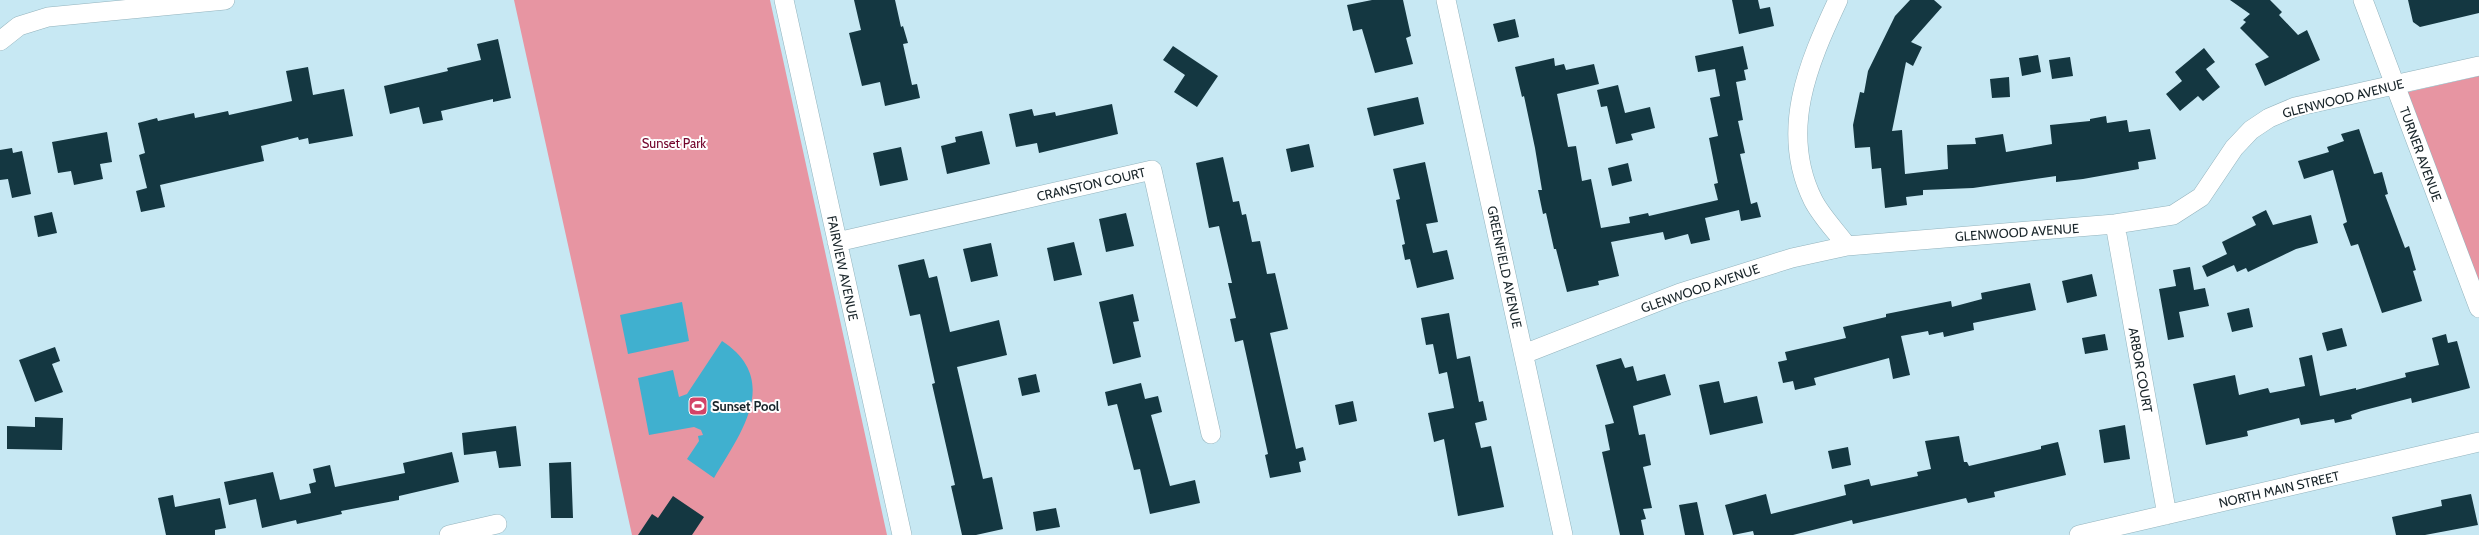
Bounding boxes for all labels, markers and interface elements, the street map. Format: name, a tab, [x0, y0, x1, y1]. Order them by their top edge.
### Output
street label: GLENWOOD AVENUE	[2281, 75, 2405, 121]
street label: TURNER AVENUE	[2396, 104, 2446, 204]
park label: Sunset Park	[642, 135, 706, 151]
street label: CRANSTON COURT	[1035, 164, 1147, 204]
street label: GREENFIELD AVENUE	[1484, 204, 1526, 330]
street label: FAIRVIEW AVENUE	[824, 214, 862, 322]
street label: GLENWOOD AVENUE	[1954, 220, 2080, 244]
street label: GLENWOOD AVENUE	[1639, 260, 1761, 316]
street label: ARBOR COURT	[2126, 326, 2156, 414]
sports icon: Sunset Pool	[687, 395, 709, 417]
place label: Sunset Pool	[712, 398, 780, 414]
street label: NORTH MAIN STREET	[2217, 467, 2341, 511]

